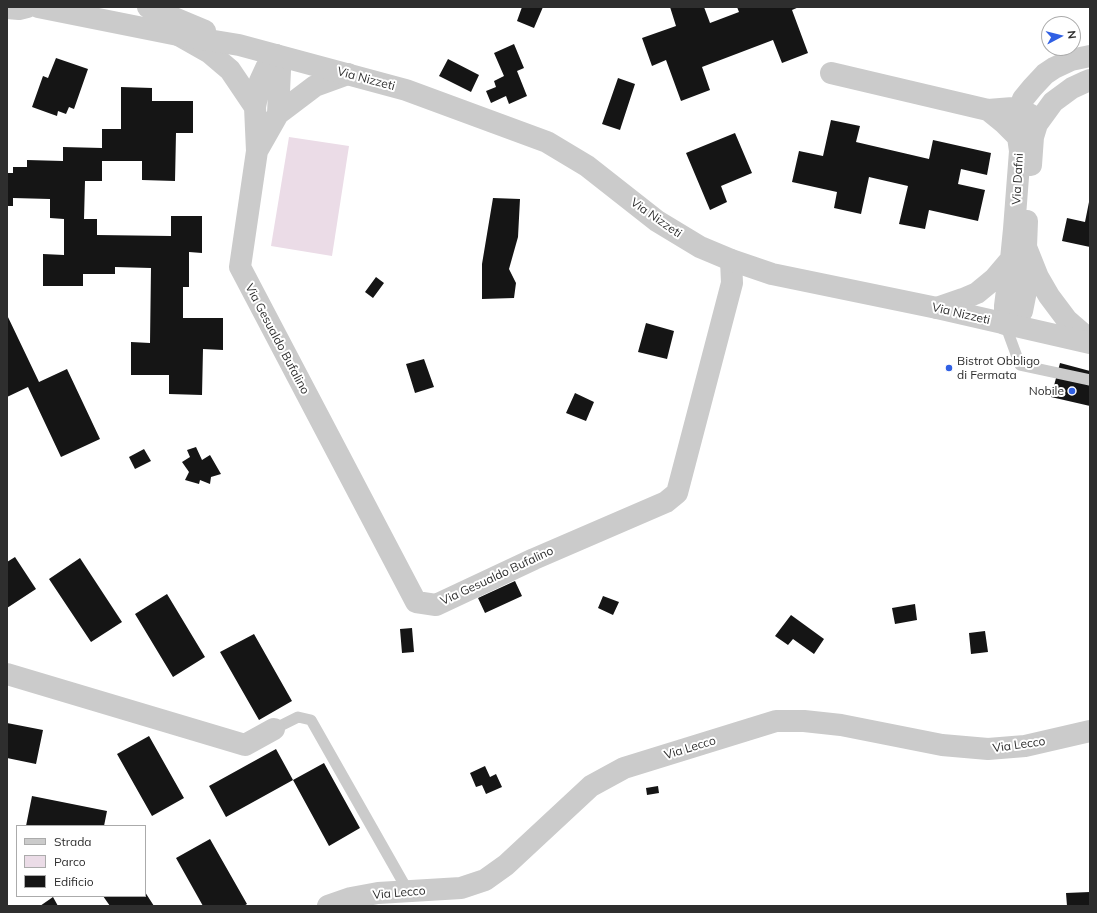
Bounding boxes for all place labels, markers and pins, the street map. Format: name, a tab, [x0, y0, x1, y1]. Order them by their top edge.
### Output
place label: Bistrot Obbligo di Fermata	[957, 354, 1040, 382]
marker: Bistrot Obbligo di Fermata	[944, 363, 954, 373]
place label: Nobile	[1029, 384, 1064, 398]
marker: Nobile	[1067, 386, 1077, 396]

